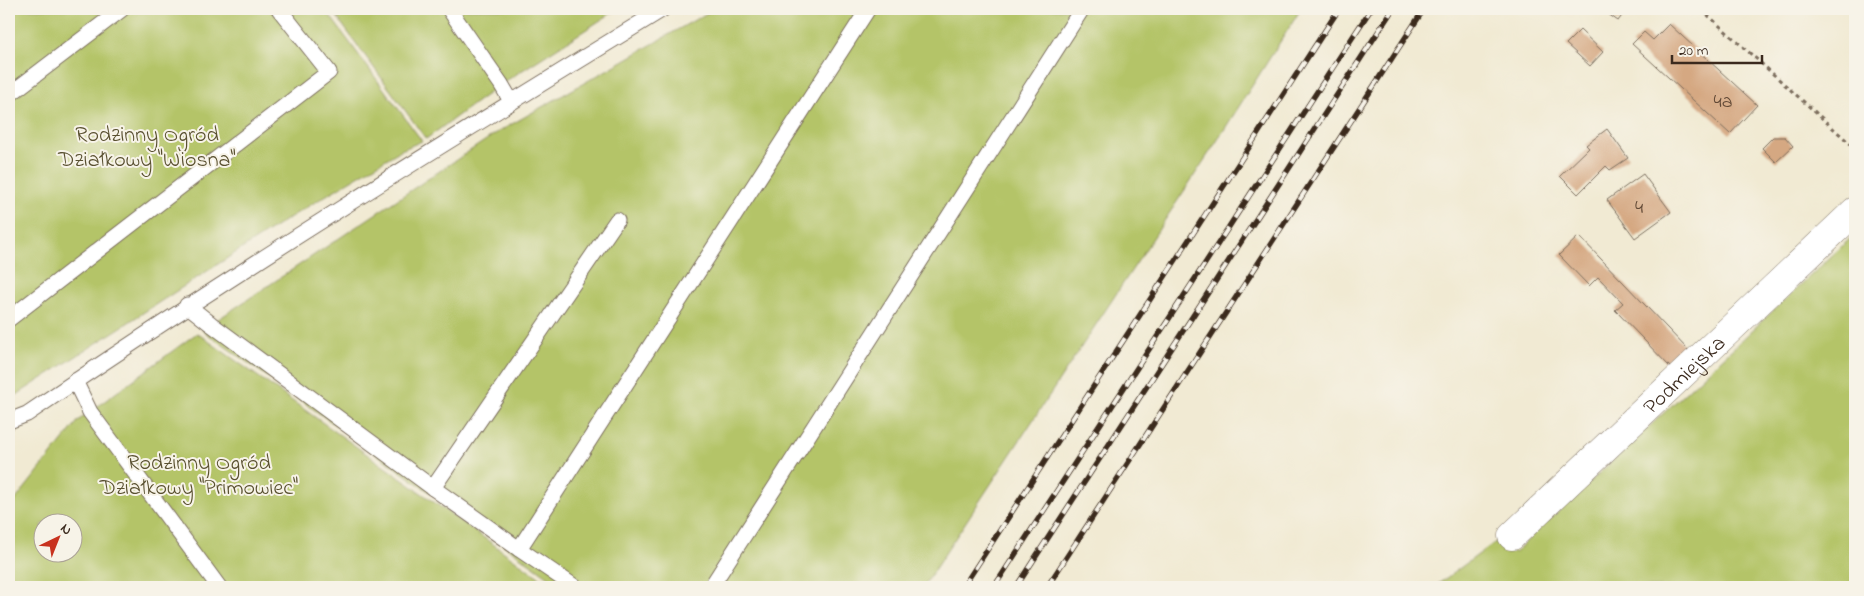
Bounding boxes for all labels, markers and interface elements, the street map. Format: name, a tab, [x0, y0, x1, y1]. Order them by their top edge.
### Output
scale bar	[1672, 32, 1762, 64]
text: 20 m	[1679, 40, 1709, 62]
house number: 4a	[1713, 88, 1733, 117]
park label: Rodzinny Ogród Działkowy "Wiosna"	[57, 120, 236, 178]
house number: 4	[1635, 194, 1643, 223]
street label: Podmiejska	[1637, 329, 1734, 423]
park label: Rodzinny Ogród Działkowy "Primowiec"	[99, 448, 298, 506]
north arrow	[32, 514, 82, 564]
text: N	[55, 519, 76, 540]

